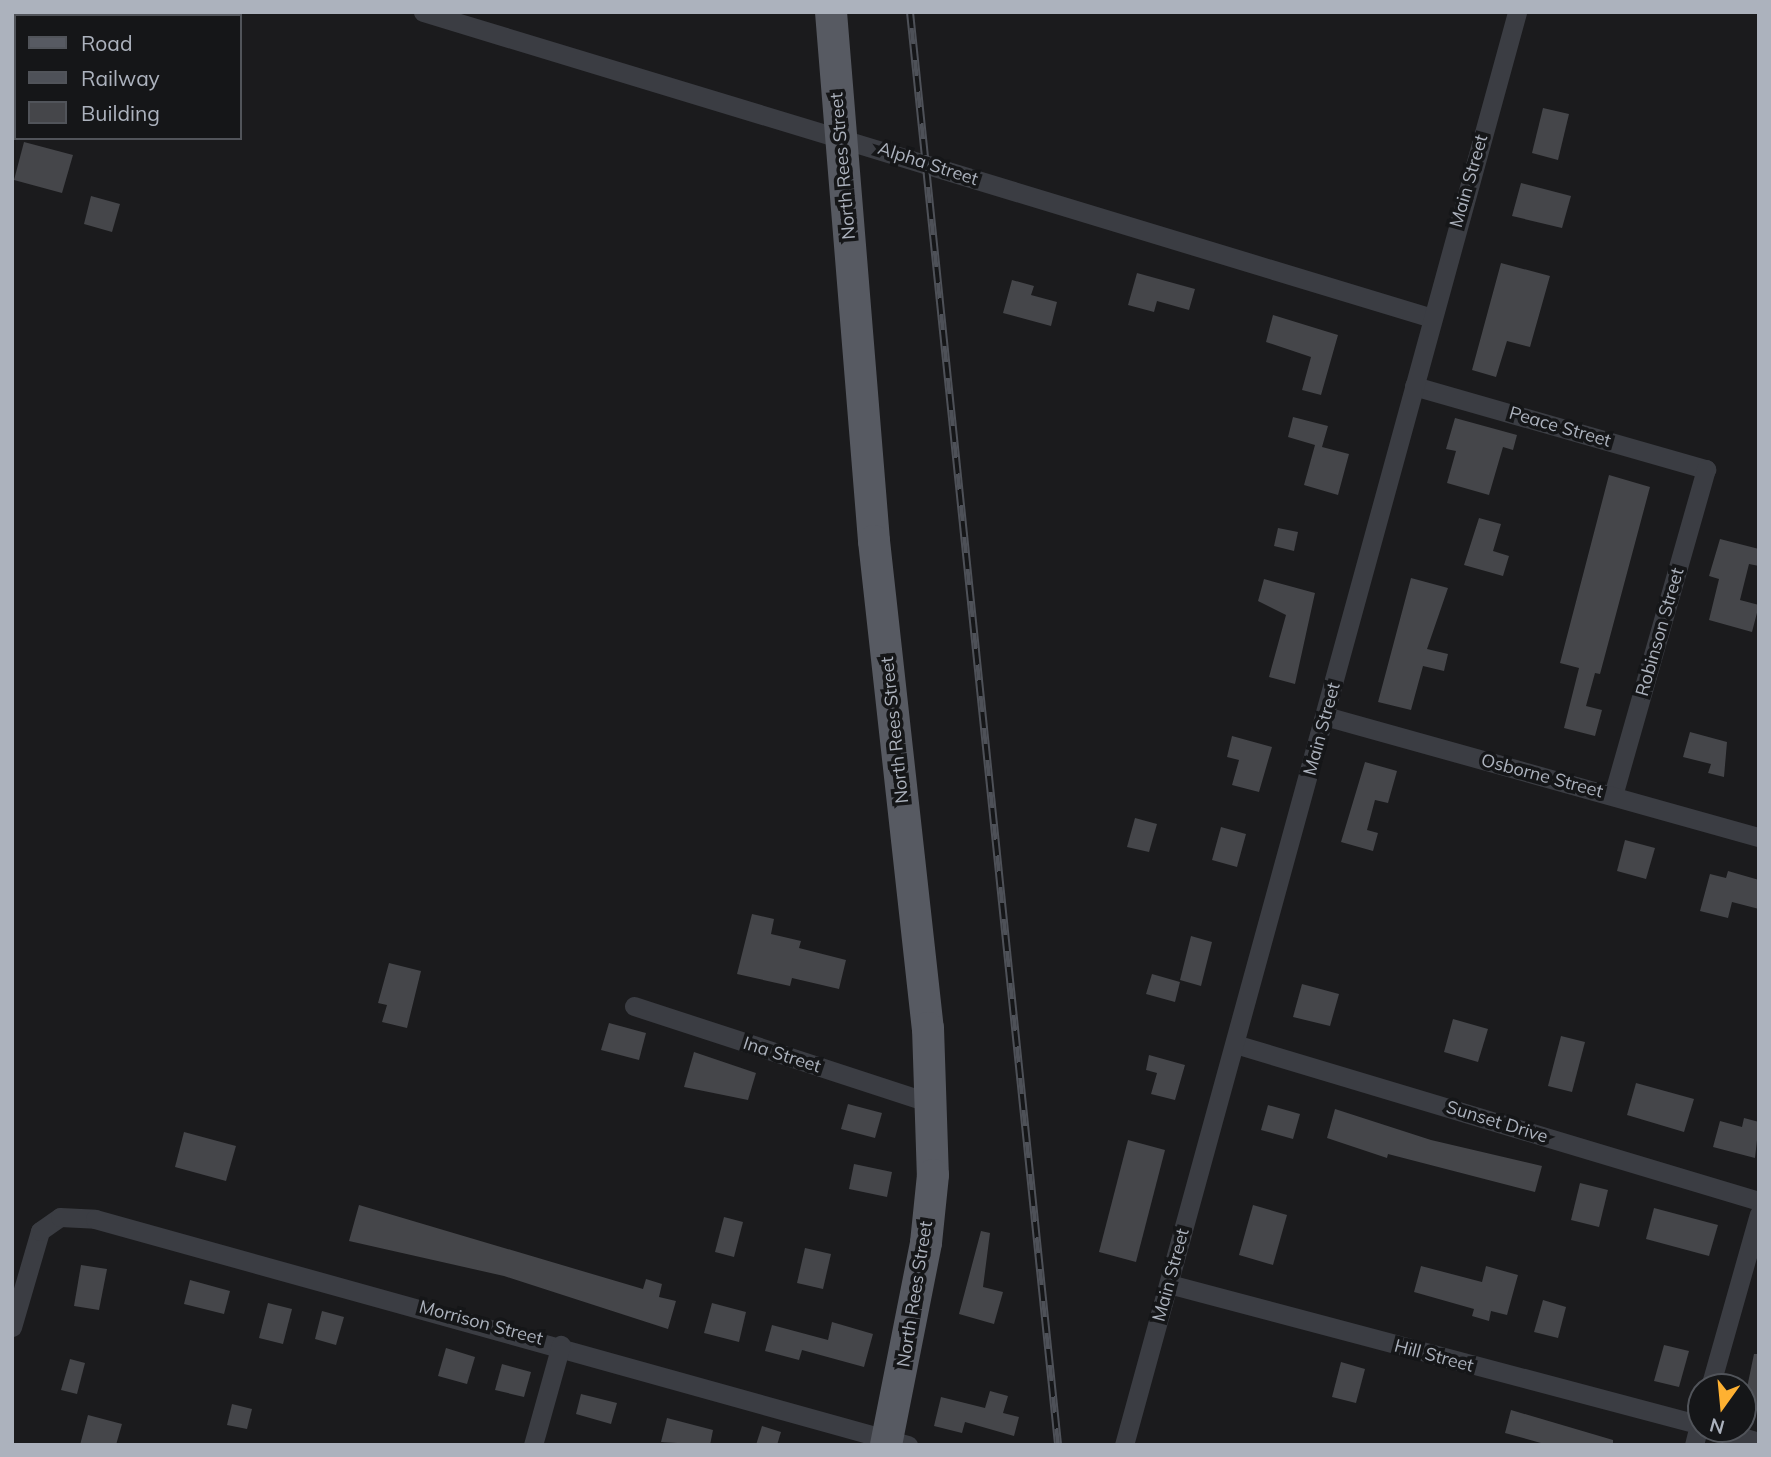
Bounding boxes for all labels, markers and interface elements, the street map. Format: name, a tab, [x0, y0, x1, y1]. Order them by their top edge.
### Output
legend	[14, 14, 242, 140]
text: Road	[81, 30, 132, 56]
text: Railway	[81, 65, 160, 91]
street label: North Rees Street	[826, 92, 860, 240]
text: Building	[81, 100, 160, 126]
street label: Main Street	[1445, 132, 1493, 230]
street label: Alpha Street	[875, 138, 981, 190]
street label: Peace Street	[1507, 402, 1613, 452]
street label: Robinson Street	[1631, 565, 1689, 699]
street label: North Rees Street	[877, 656, 913, 804]
street label: Main Street	[1299, 680, 1345, 778]
street label: Osborne Street	[1479, 749, 1605, 803]
street label: Ina Street	[740, 1032, 824, 1078]
street label: Sunset Drive	[1443, 1096, 1551, 1148]
street label: North Rees Street	[893, 1219, 937, 1369]
street label: Main Street	[1148, 1226, 1194, 1324]
street label: Morrison Street	[417, 1296, 545, 1350]
street label: Hill Street	[1392, 1335, 1476, 1377]
north arrow	[1687, 1373, 1757, 1443]
text: N	[1707, 1413, 1727, 1440]

